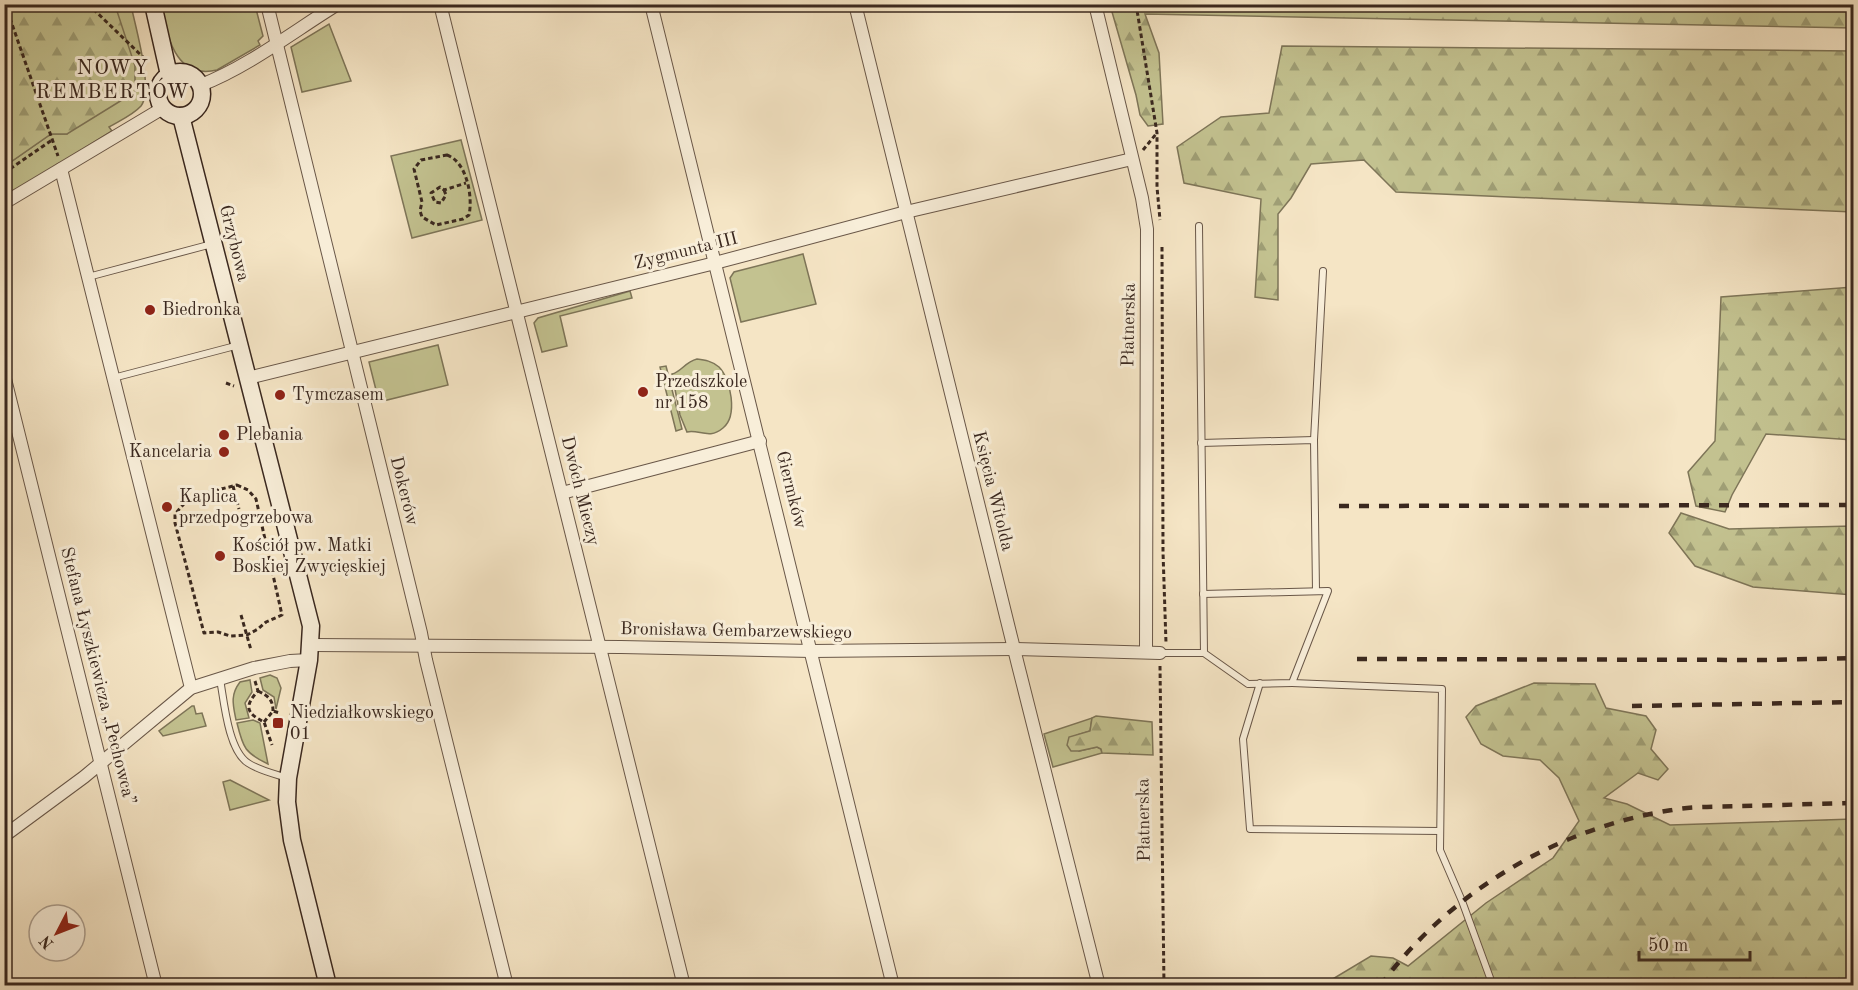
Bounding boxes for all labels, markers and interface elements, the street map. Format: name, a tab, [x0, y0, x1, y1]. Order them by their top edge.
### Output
district label: NOWY REMBERTÓW	[35, 58, 191, 103]
street label: Grzybowa	[216, 203, 252, 283]
street label: Zygmunta III	[632, 229, 740, 273]
street label: Płatnerska	[1119, 283, 1139, 367]
place label: Biedronka	[162, 301, 241, 319]
marker: Biedronka	[143, 303, 157, 317]
place label: Przedszkole nr 158	[655, 373, 747, 412]
marker: Przedszkole nr 158	[636, 385, 650, 399]
place label: Tymczasem	[292, 386, 384, 404]
marker: Tymczasem	[273, 388, 287, 402]
place label: Plebania	[236, 426, 303, 444]
marker: Plebania	[217, 428, 231, 442]
street label: Księcia Witolda	[969, 429, 1017, 553]
street label: Dwóch Mieczy	[558, 434, 602, 548]
place label: Kancelaria	[129, 443, 212, 461]
marker: Kancelaria	[217, 445, 231, 459]
street label: Giermków	[773, 449, 809, 531]
street label: Dokerów	[387, 455, 421, 527]
place label: Kaplica przedpogrzebowa	[179, 488, 313, 527]
marker: Kaplica przedpogrzebowa	[160, 500, 174, 514]
place label: Kościół pw. Matki Boskiej Zwycięskiej	[232, 537, 386, 576]
street label: Stefana Łyszkiewicza „Pechowca”	[57, 545, 139, 807]
marker: Kościół pw. Matki Boskiej Zwycięskiej	[213, 549, 227, 563]
street label: Bronisława Gembarzewskiego	[620, 620, 852, 642]
place label: Niedziałkowskiego 01	[290, 704, 434, 743]
marker: Niedziałkowskiego 01	[271, 716, 285, 730]
street label: Płatnerska	[1134, 778, 1154, 862]
north arrow	[27, 903, 87, 963]
scale bar	[1639, 924, 1750, 962]
text: N	[37, 931, 57, 952]
text: 50 m	[1648, 937, 1688, 955]

